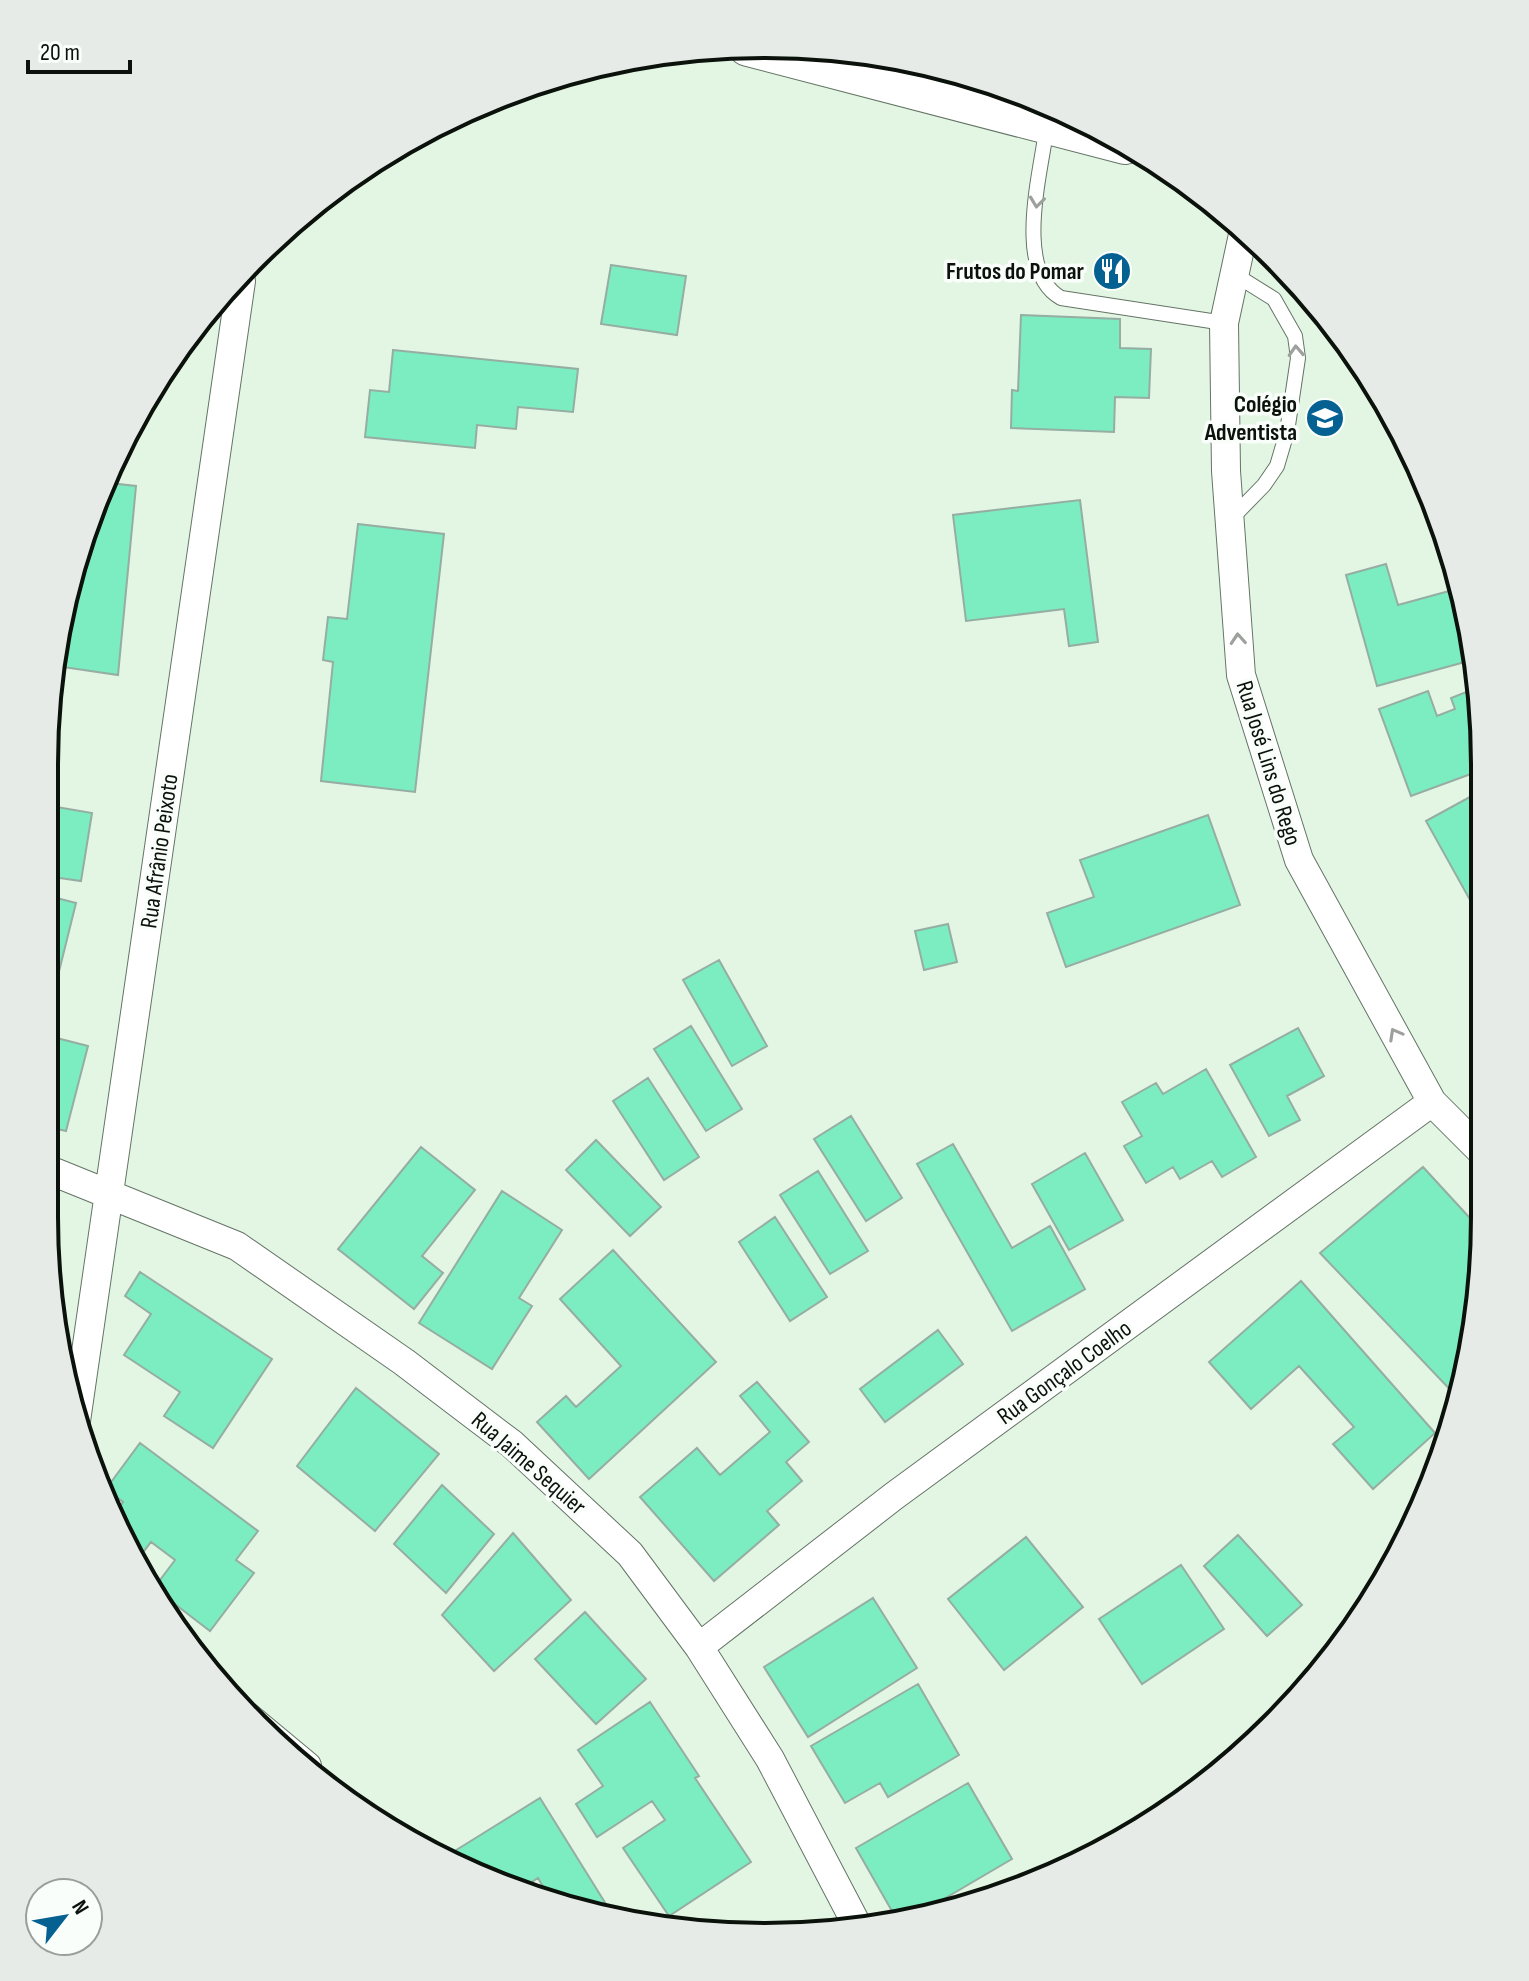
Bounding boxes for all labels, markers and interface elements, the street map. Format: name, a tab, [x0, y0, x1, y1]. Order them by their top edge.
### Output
scale bar	[28, 24, 130, 74]
text: 20 m	[40, 38, 80, 67]
one-way arrow	[1028, 196, 1045, 209]
restaurant icon: Frutos do Pomar	[1091, 250, 1133, 292]
place label: Frutos do Pomar	[946, 257, 1085, 286]
one-way arrow	[1288, 344, 1305, 357]
place label: Colégio Adventista	[1204, 390, 1297, 447]
school or university icon: Colégio Adventista	[1304, 397, 1346, 439]
one-way arrow	[1230, 632, 1247, 645]
street label: Rua José Lins do Rego	[1230, 677, 1307, 849]
street label: Rua Afrânio Peixoto	[134, 772, 185, 930]
one-way arrow	[1389, 1028, 1405, 1042]
street label: Rua Gonçalo Coelho	[991, 1314, 1137, 1431]
street label: Rua Jaime Sequier	[465, 1406, 592, 1521]
north arrow	[24, 1877, 104, 1957]
text: N	[65, 1895, 94, 1919]

